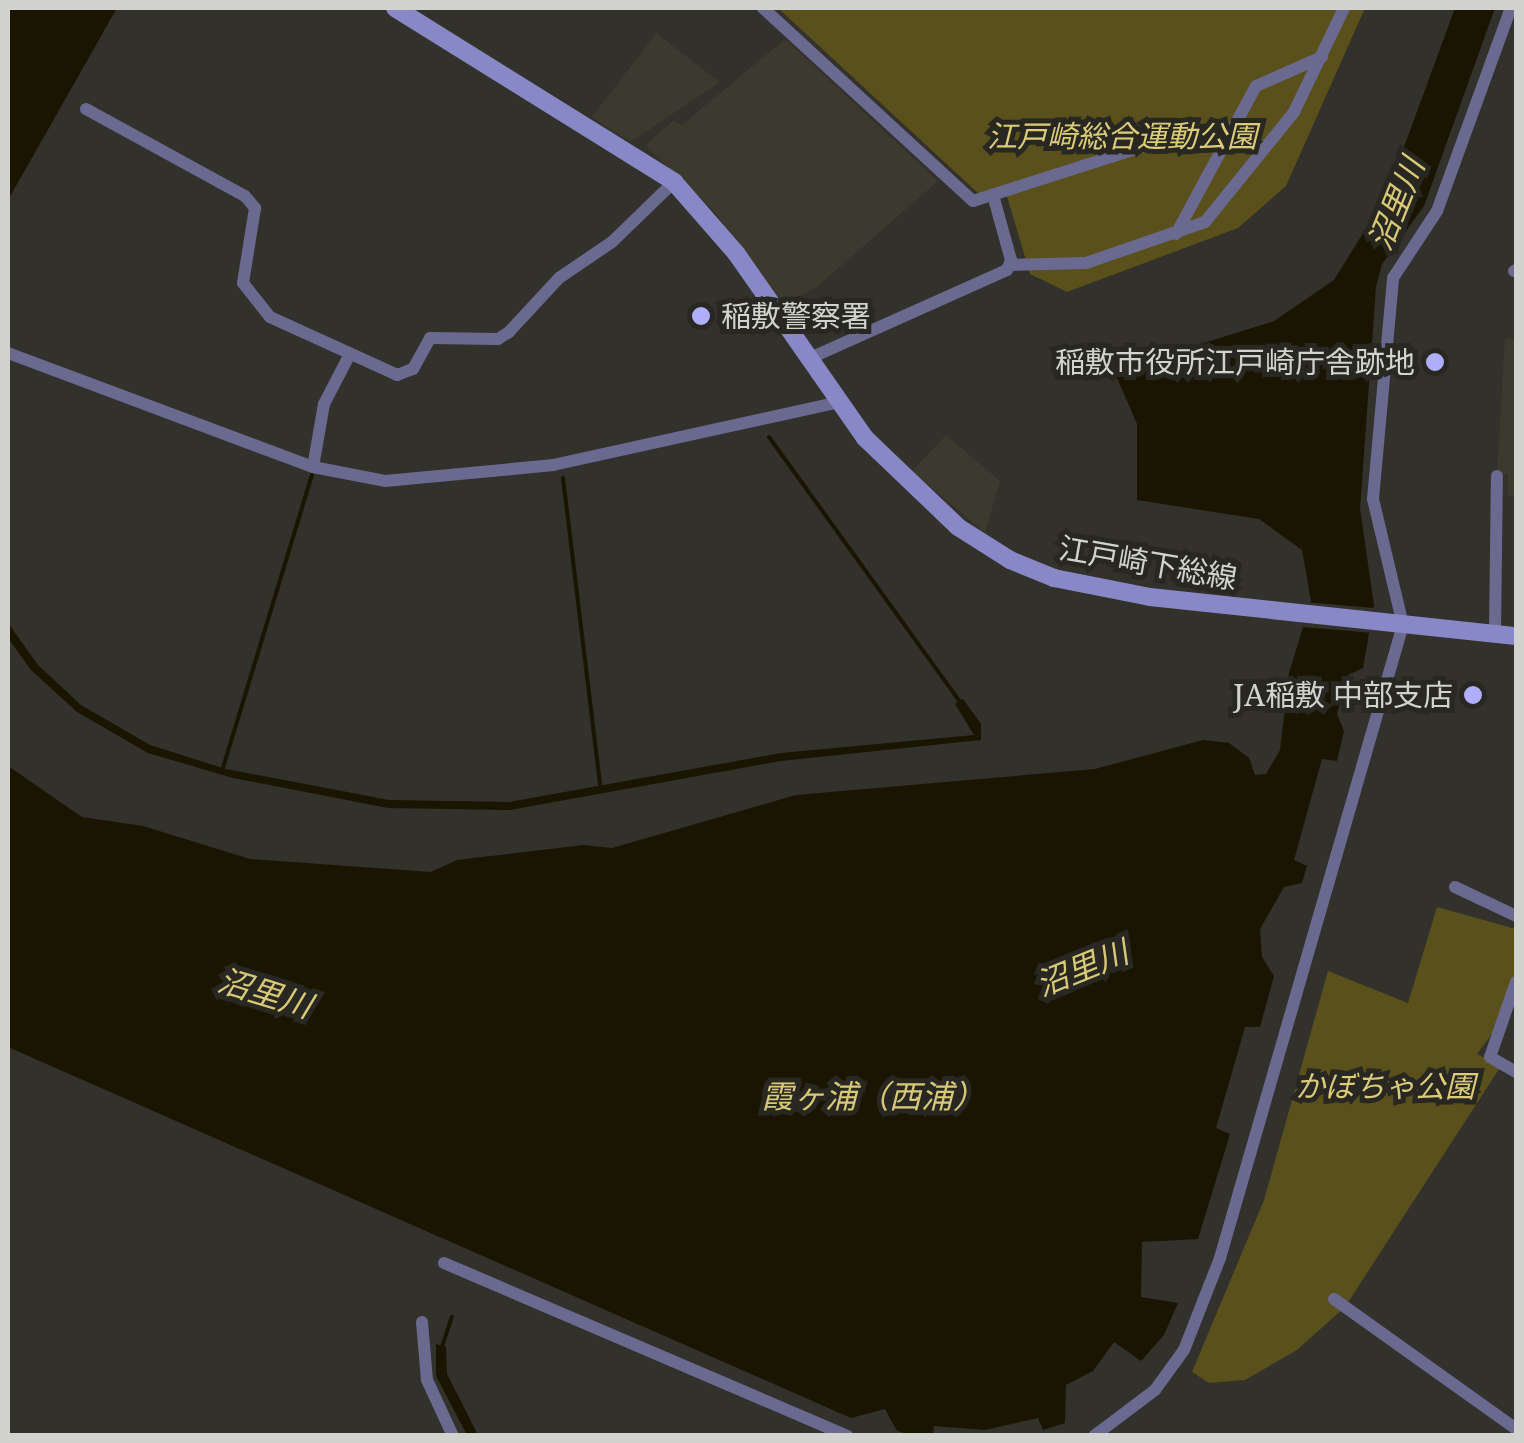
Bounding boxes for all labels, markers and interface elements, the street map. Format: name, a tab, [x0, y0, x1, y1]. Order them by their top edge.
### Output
park label: 江戸崎総合運動公園	[987, 118, 1257, 154]
water label: 沼里川	[1360, 152, 1432, 256]
place label: 稲敷警察署	[721, 298, 871, 334]
marker: 稲敷警察署	[690, 305, 712, 327]
place label: 稲敷市役所江戸崎庁舎跡地	[1055, 344, 1415, 380]
marker: 稲敷市役所江戸崎庁舎跡地	[1424, 351, 1446, 373]
street label: 江戸崎下総線	[1056, 530, 1240, 596]
place label: JA稲敷 中部支店	[1233, 677, 1453, 713]
marker: JA稲敷 中部支店	[1462, 684, 1484, 706]
water label: 沼里川	[1030, 932, 1134, 1004]
water label: 沼里川	[213, 961, 317, 1025]
park label: かぼちゃ公園	[1295, 1068, 1475, 1104]
water label: 霞ヶ浦（西浦）	[761, 1077, 985, 1115]

